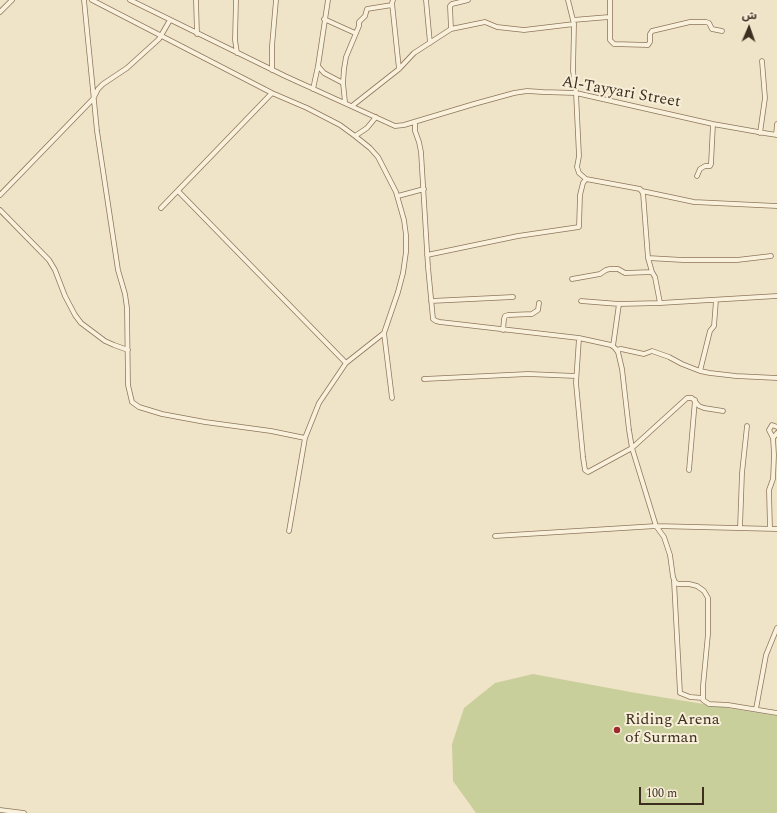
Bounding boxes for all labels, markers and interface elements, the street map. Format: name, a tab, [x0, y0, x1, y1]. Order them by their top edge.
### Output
text: ش	[742, 7, 757, 24]
north arrow	[729, 8, 769, 48]
street label: Al-Tayyari Street	[560, 73, 682, 113]
place label: Riding Arena of Surman	[625, 711, 720, 749]
marker: Riding Arena of Surman	[612, 725, 622, 735]
scale bar	[641, 779, 706, 805]
text: 100 m	[646, 784, 677, 803]

